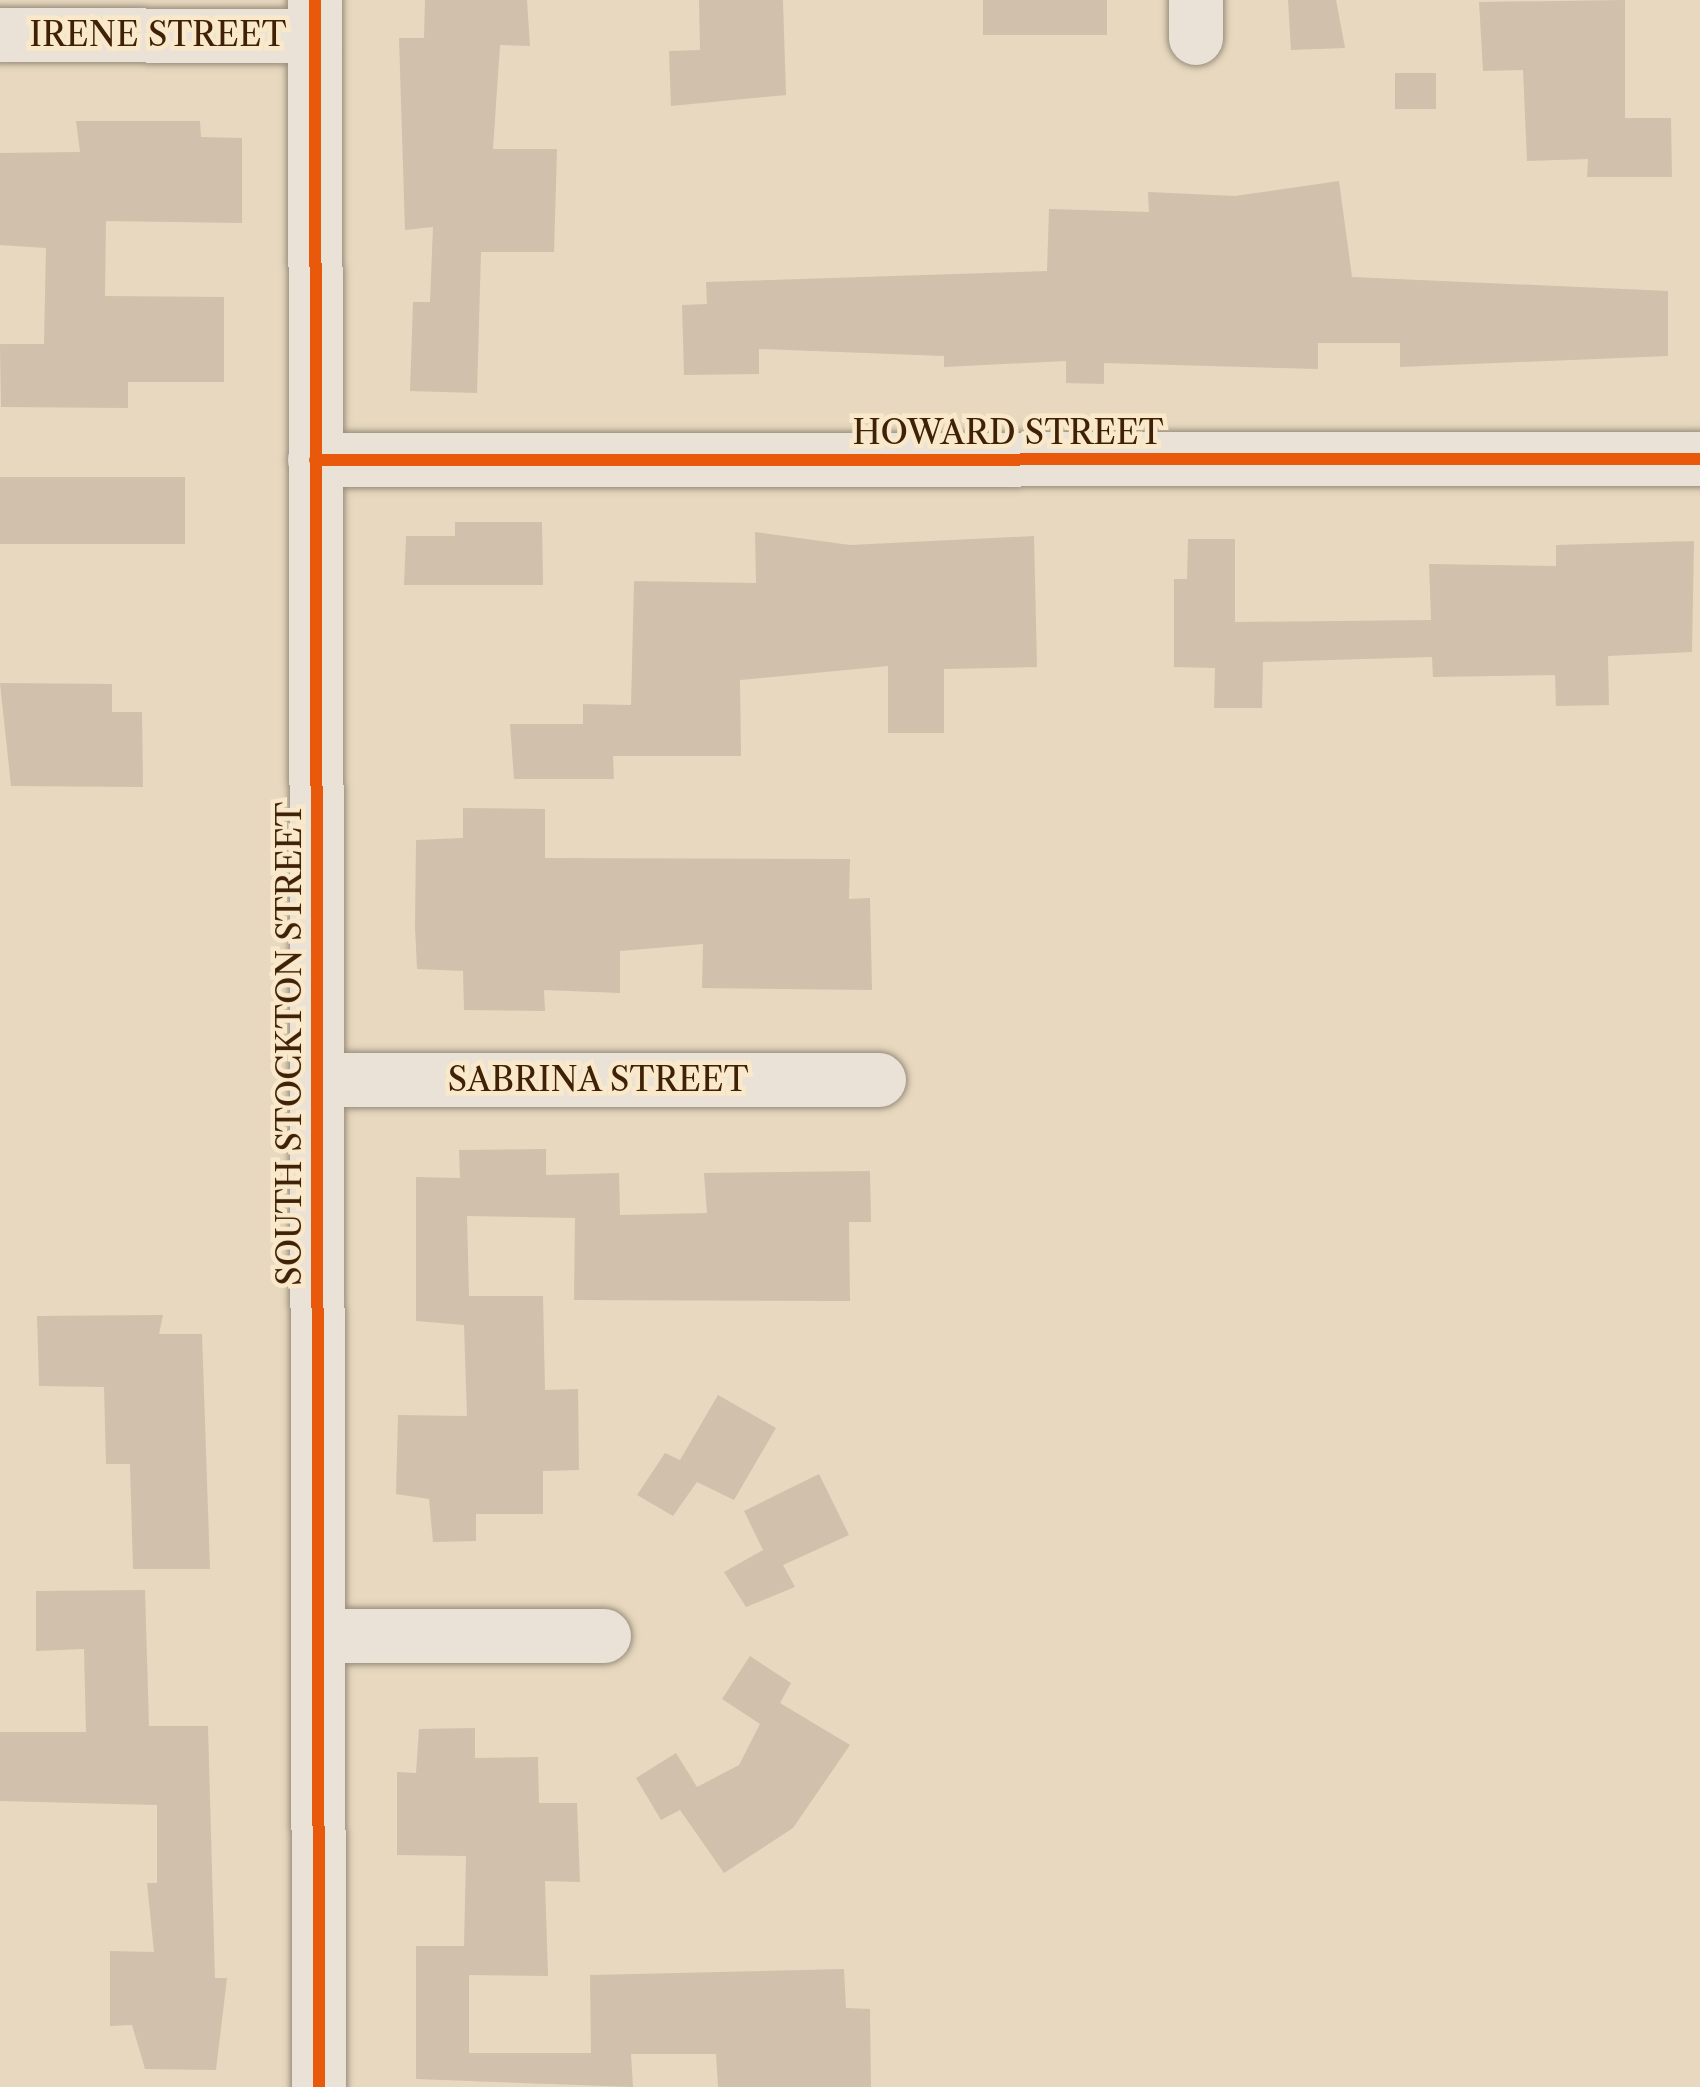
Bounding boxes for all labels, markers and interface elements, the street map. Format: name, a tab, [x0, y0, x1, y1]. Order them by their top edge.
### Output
street label: IRENE STREET	[30, 15, 286, 55]
street label: HOWARD STREET	[853, 413, 1163, 453]
street label: SOUTH STOCKTON STREET	[270, 802, 310, 1286]
street label: SABRINA STREET	[447, 1060, 749, 1100]

